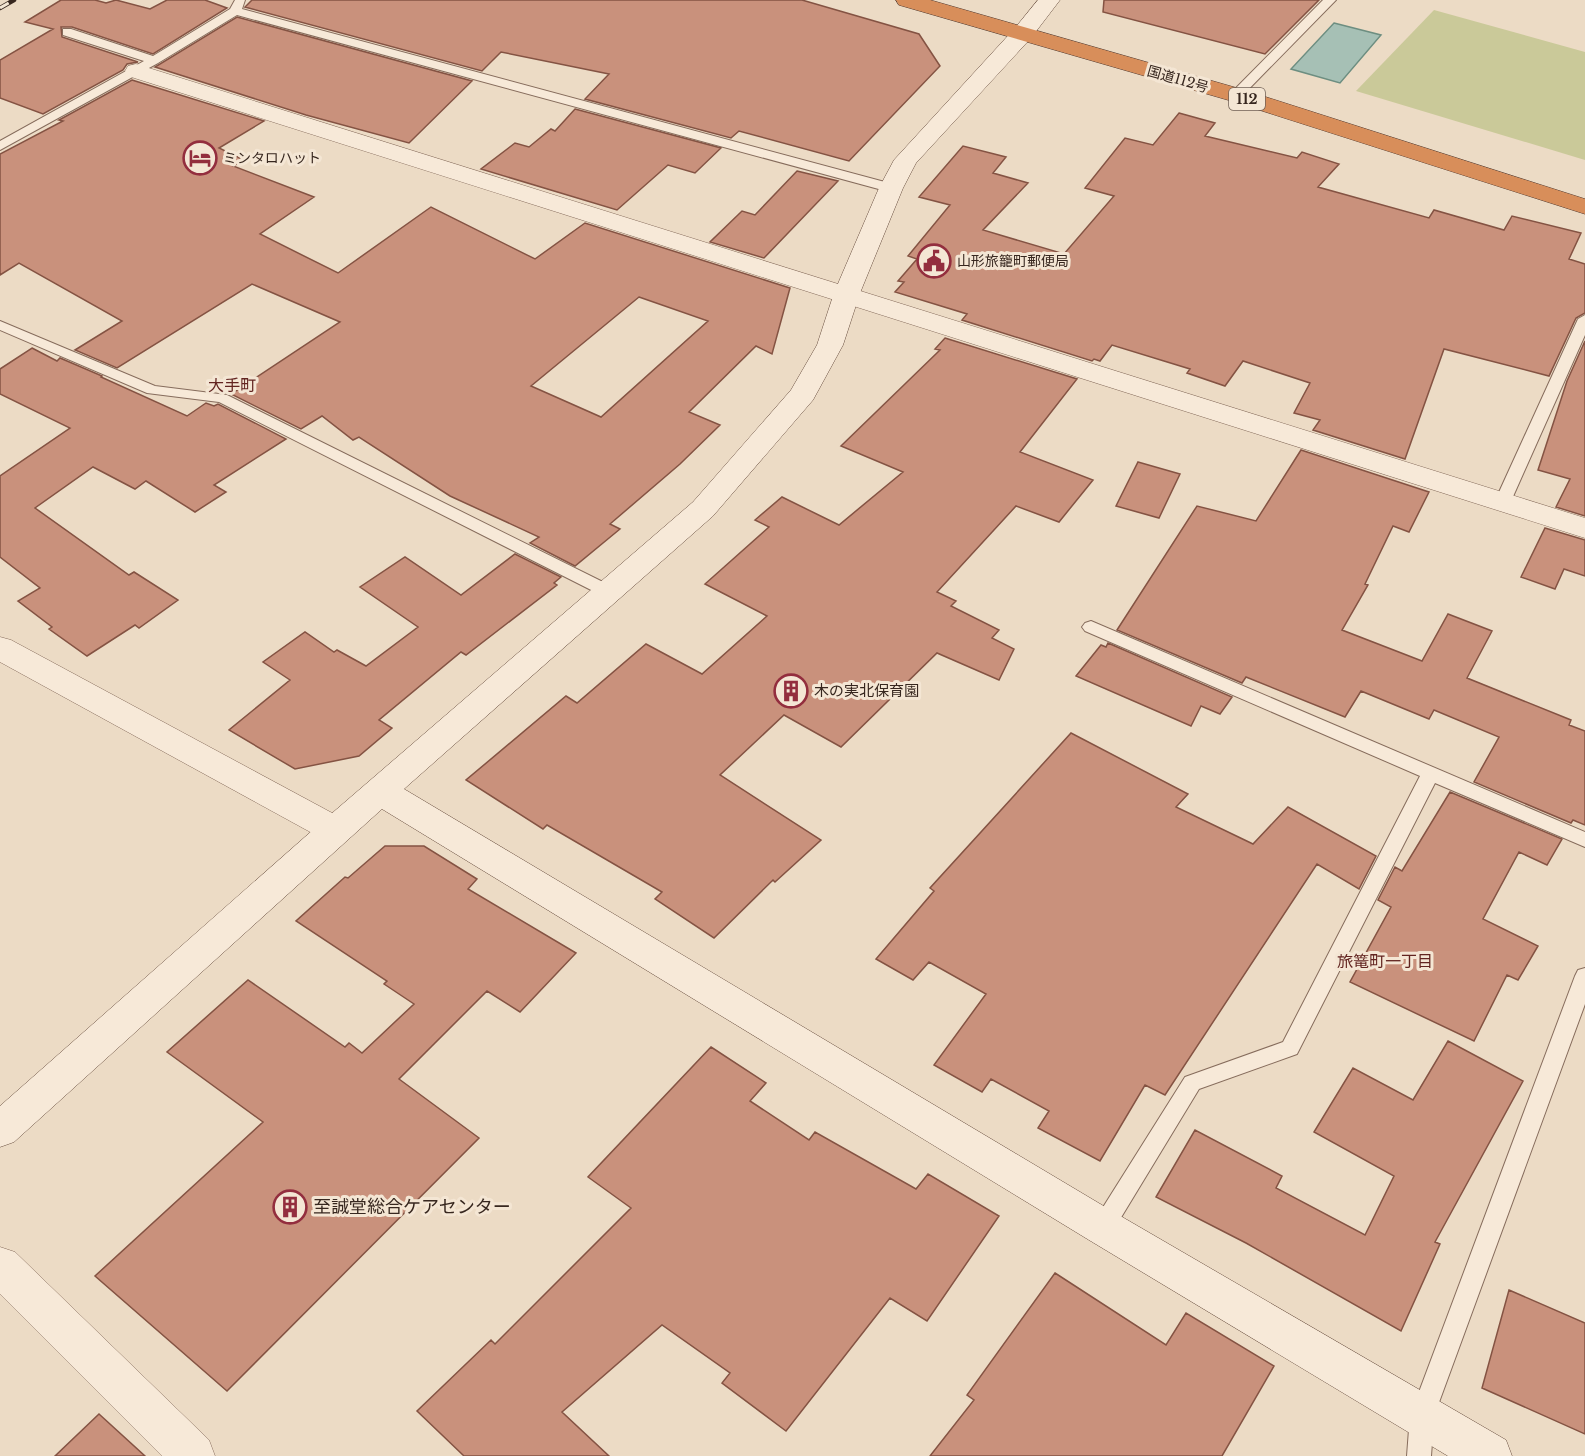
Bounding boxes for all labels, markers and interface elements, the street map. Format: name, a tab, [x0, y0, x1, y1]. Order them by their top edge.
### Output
street label: 国道112号	[1145, 62, 1211, 96]
road number: 112	[1229, 88, 1265, 110]
hotel icon: ミンタロハット	[182, 140, 218, 176]
place label: ミンタロハット	[223, 149, 321, 167]
public building icon: 山形旅籠町郵便局	[916, 243, 952, 279]
place label: 山形旅籠町郵便局	[957, 252, 1069, 270]
district label: 大手町	[208, 375, 256, 395]
building icon: 木の実北保育園	[773, 673, 809, 709]
place label: 木の実北保育園	[814, 681, 919, 700]
district label: 旅篭町一丁目	[1337, 951, 1433, 971]
building icon: 至誠堂総合ケアセンター	[272, 1189, 308, 1225]
place label: 至誠堂総合ケアセンター	[313, 1196, 511, 1218]

